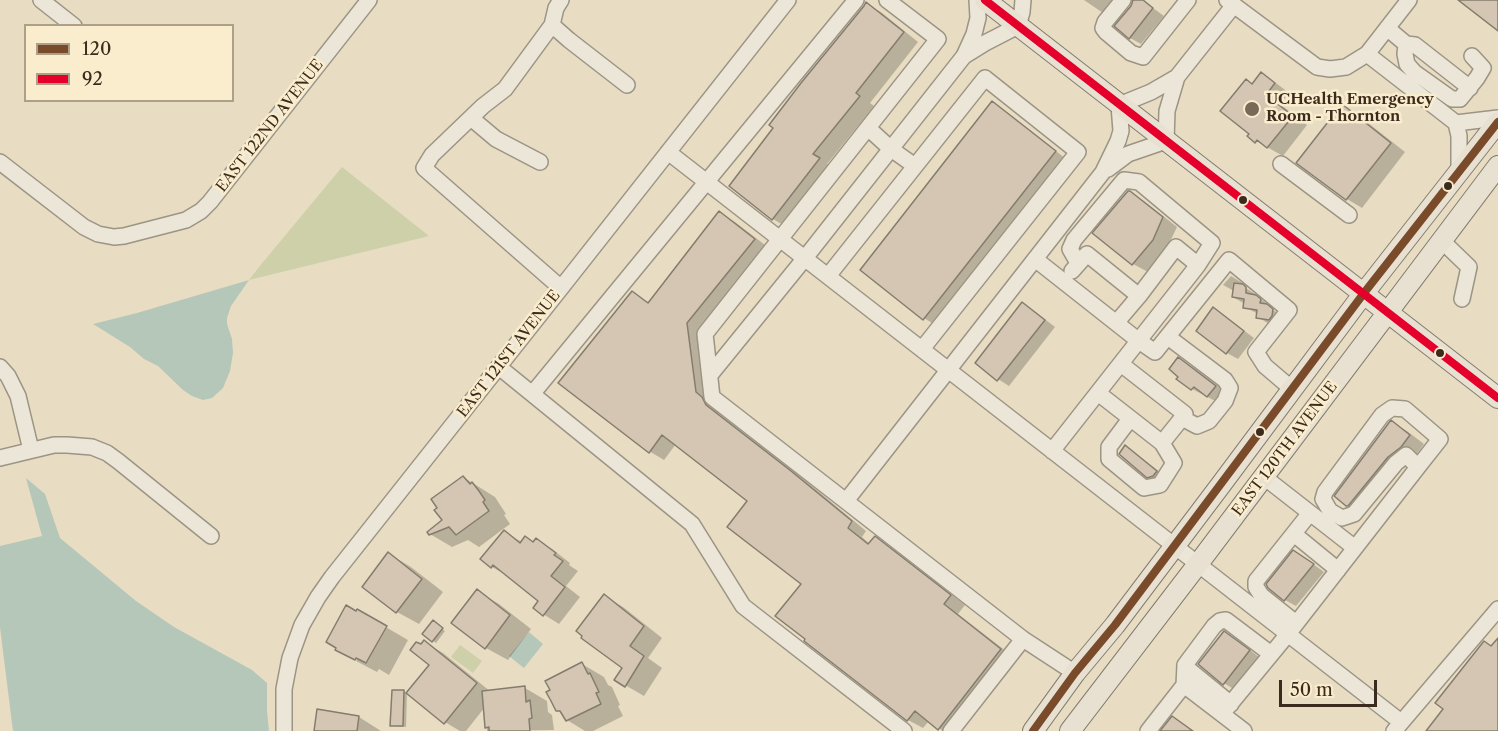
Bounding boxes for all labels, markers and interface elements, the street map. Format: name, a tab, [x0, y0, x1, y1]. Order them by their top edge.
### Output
legend	[24, 24, 234, 102]
text: 120	[82, 38, 111, 60]
street label: EAST 122ND AVENUE	[213, 56, 327, 196]
text: 92	[82, 68, 103, 90]
place label: UCHealth Emergency Room - Thornton	[1266, 91, 1434, 126]
marker: UCHealth Emergency Room - Thornton	[1243, 100, 1261, 118]
unlabelled marker	[1442, 180, 1454, 192]
unlabelled marker	[1237, 194, 1249, 206]
street label: EAST 121ST AVENUE	[454, 287, 564, 421]
unlabelled marker	[1434, 347, 1446, 359]
street label: EAST 120TH AVENUE	[1229, 378, 1341, 520]
unlabelled marker	[1254, 426, 1266, 438]
scale bar	[1282, 668, 1380, 706]
text: 50 m	[1290, 679, 1333, 701]

